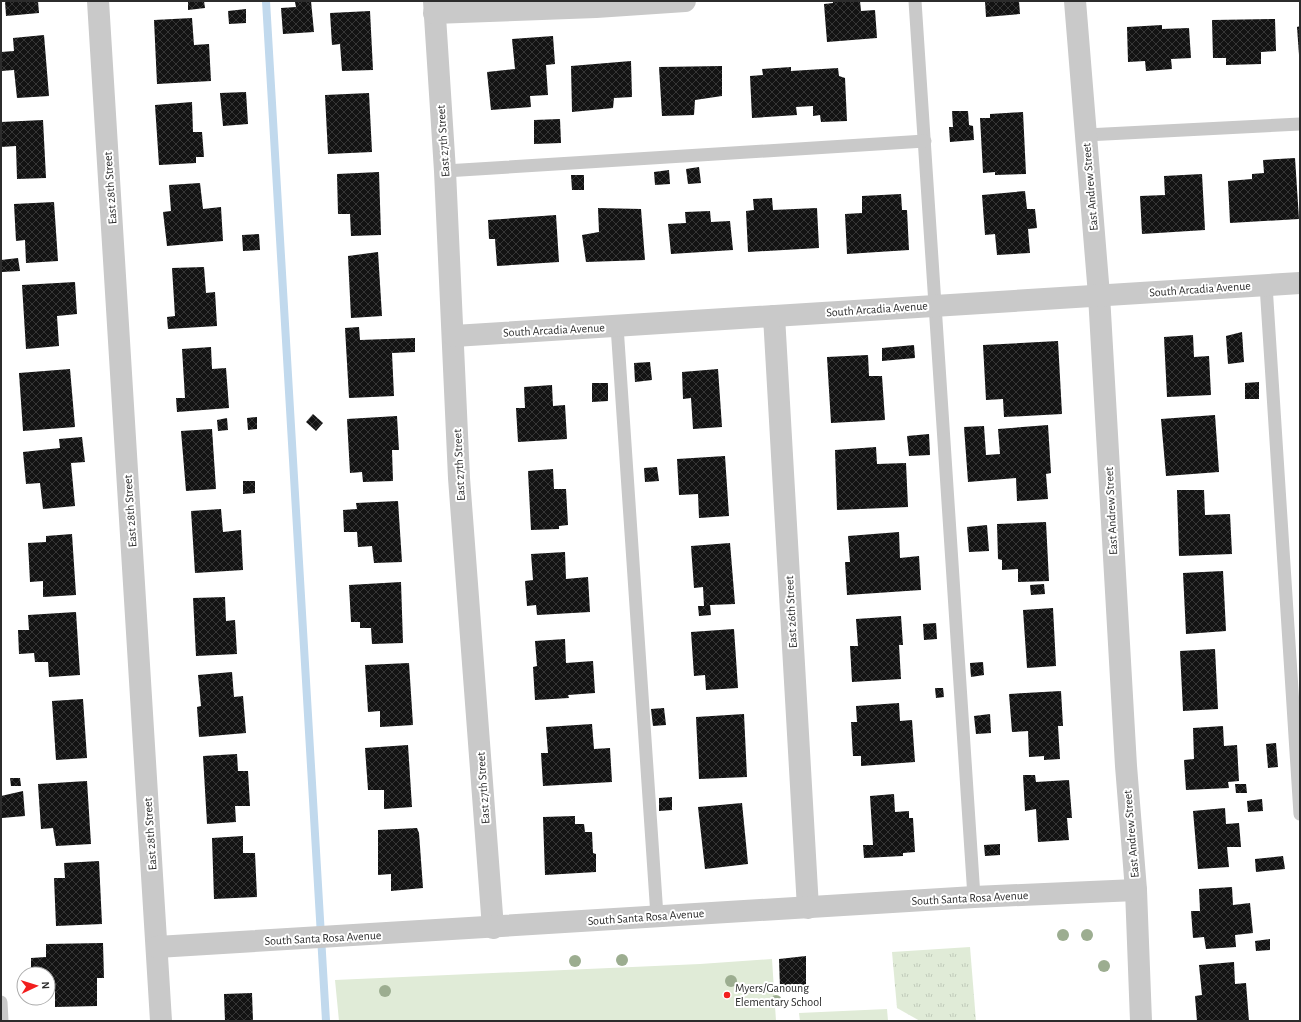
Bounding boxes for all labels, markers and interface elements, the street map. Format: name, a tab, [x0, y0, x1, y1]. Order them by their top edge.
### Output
street label: East 27th Street	[434, 104, 452, 177]
street label: East Andrew Street	[1080, 142, 1100, 231]
street label: East 28th Street	[101, 151, 119, 225]
street label: South Arcadia Avenue	[1149, 279, 1251, 299]
street label: South Arcadia Avenue	[826, 299, 928, 319]
street label: South Arcadia Avenue	[503, 321, 605, 339]
street label: East 27th Street	[451, 429, 467, 501]
street label: East Andrew Street	[1103, 466, 1119, 555]
street label: East 28th Street	[121, 474, 139, 548]
street label: East 26th Street	[783, 575, 799, 649]
street label: East 27th Street	[474, 751, 492, 824]
street label: East Andrew Street	[1121, 789, 1141, 878]
street label: East 28th Street	[141, 797, 159, 871]
street label: South Santa Rosa Avenue	[911, 889, 1029, 907]
street label: South Santa Rosa Avenue	[587, 907, 705, 927]
street label: South Santa Rosa Avenue	[264, 929, 382, 947]
north arrow	[16, 966, 56, 1006]
text: N	[40, 981, 51, 990]
place label: Myers/Ganoung Elementary School	[735, 982, 822, 1009]
marker: Myers/Ganoung Elementary School	[722, 990, 732, 1000]

